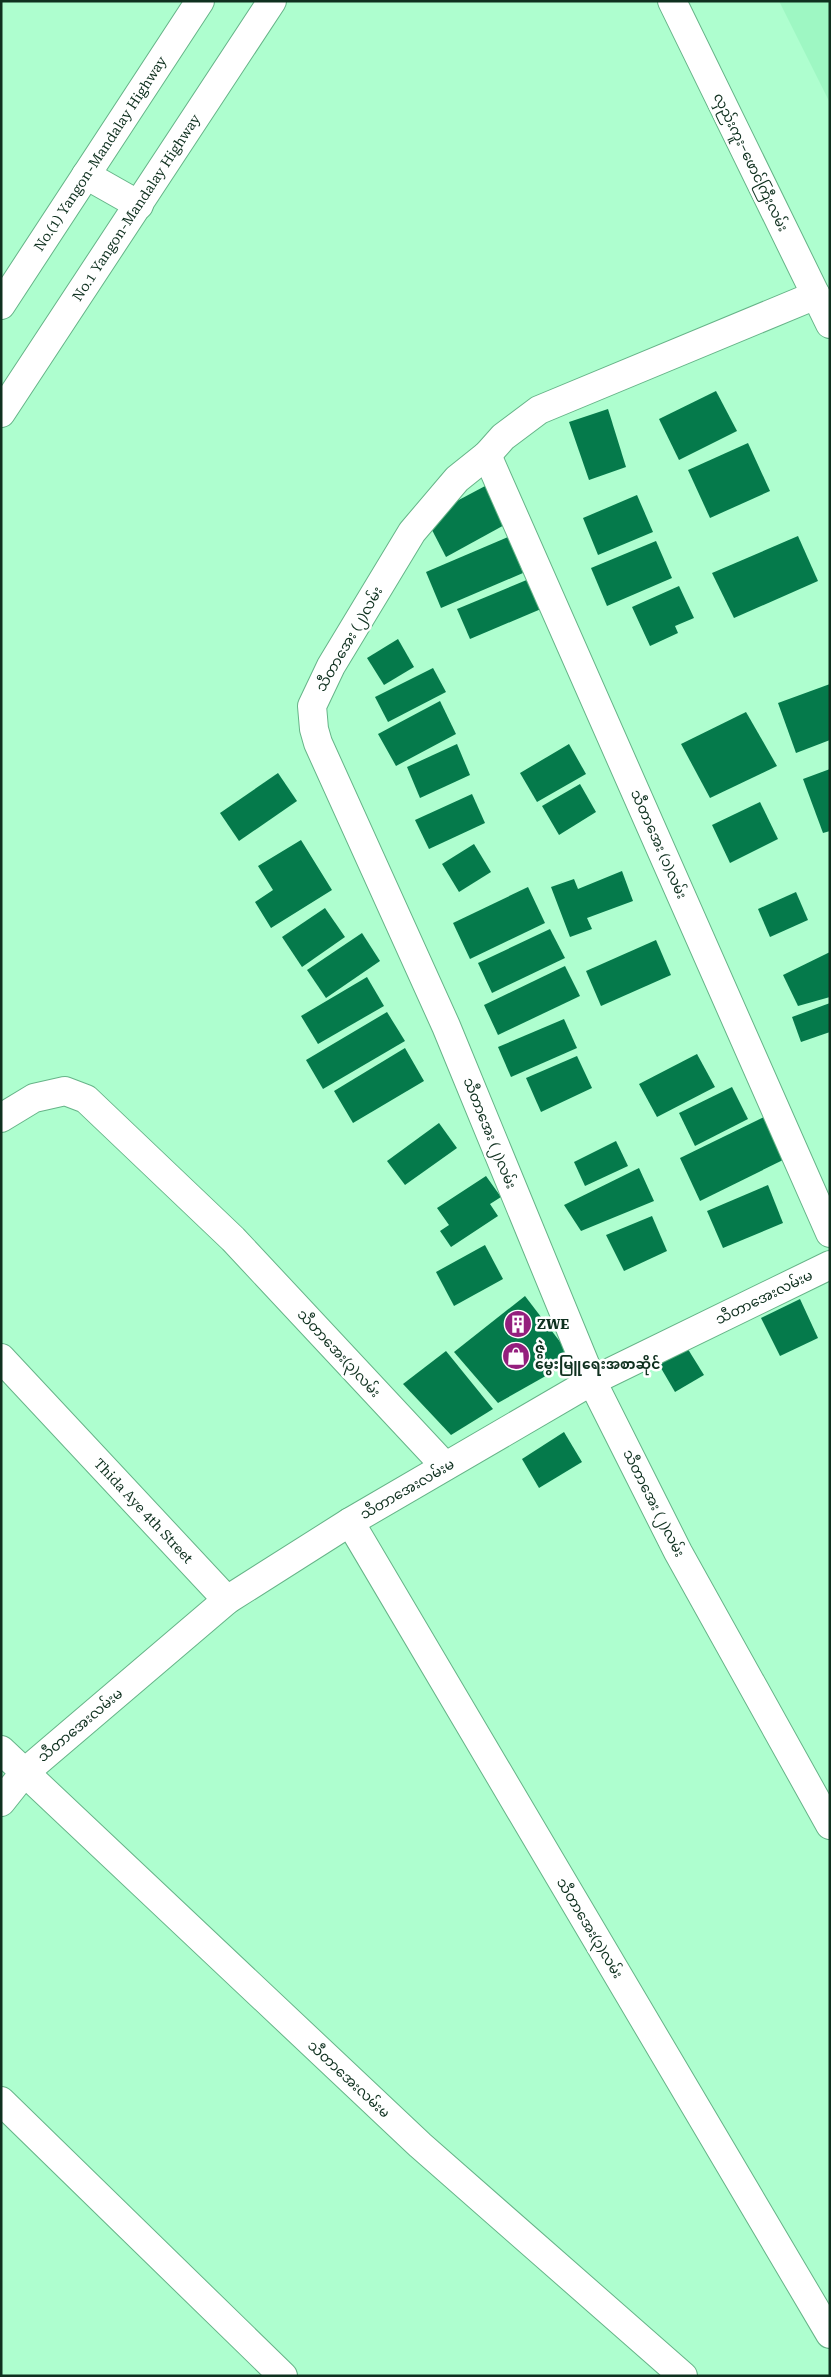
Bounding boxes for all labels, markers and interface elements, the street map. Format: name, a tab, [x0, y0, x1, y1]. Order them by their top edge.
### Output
street label: No.(1) Yangon-Mandalay Highway	[31, 53, 170, 254]
street label: လှည်းကူး−ဖောင်ကြီးလမ်း	[707, 89, 793, 236]
street label: No.1 Yangon-Mandalay Highway	[69, 110, 204, 304]
street label: သီတာအေး (၂)လမ်း	[311, 583, 389, 696]
street label: သီတာအေး (၁)လမ်း	[628, 786, 692, 901]
street label: သီတာအေး (၂)လမ်း	[457, 1074, 521, 1192]
street label: သီတာအေးလမ်းမ	[712, 1265, 815, 1327]
street label: သီတာအေး(၃)လမ်း	[291, 1304, 385, 1403]
building icon: ZWE	[503, 1309, 533, 1339]
place label: ZWE	[537, 1316, 569, 1332]
place label: ဇွဲ မွေးမြူရေးအစာဆိုင်	[535, 1339, 660, 1376]
shop icon: ဇွဲ မွေးမြူရေးအစာဆိုင်	[501, 1341, 531, 1371]
street label: သီတာအေး (၂)လမ်း	[616, 1446, 690, 1561]
street label: သီတာအေးလမ်းမ	[356, 1454, 457, 1522]
street label: Thida Aye 4th Street	[91, 1455, 196, 1566]
street label: သီတာအေးလမ်းမ	[33, 1683, 126, 1765]
street label: သီတာအေး(၃)လမ်း	[550, 1874, 628, 1983]
street label: သီတာအေးလမ်းမ	[305, 2036, 395, 2121]

